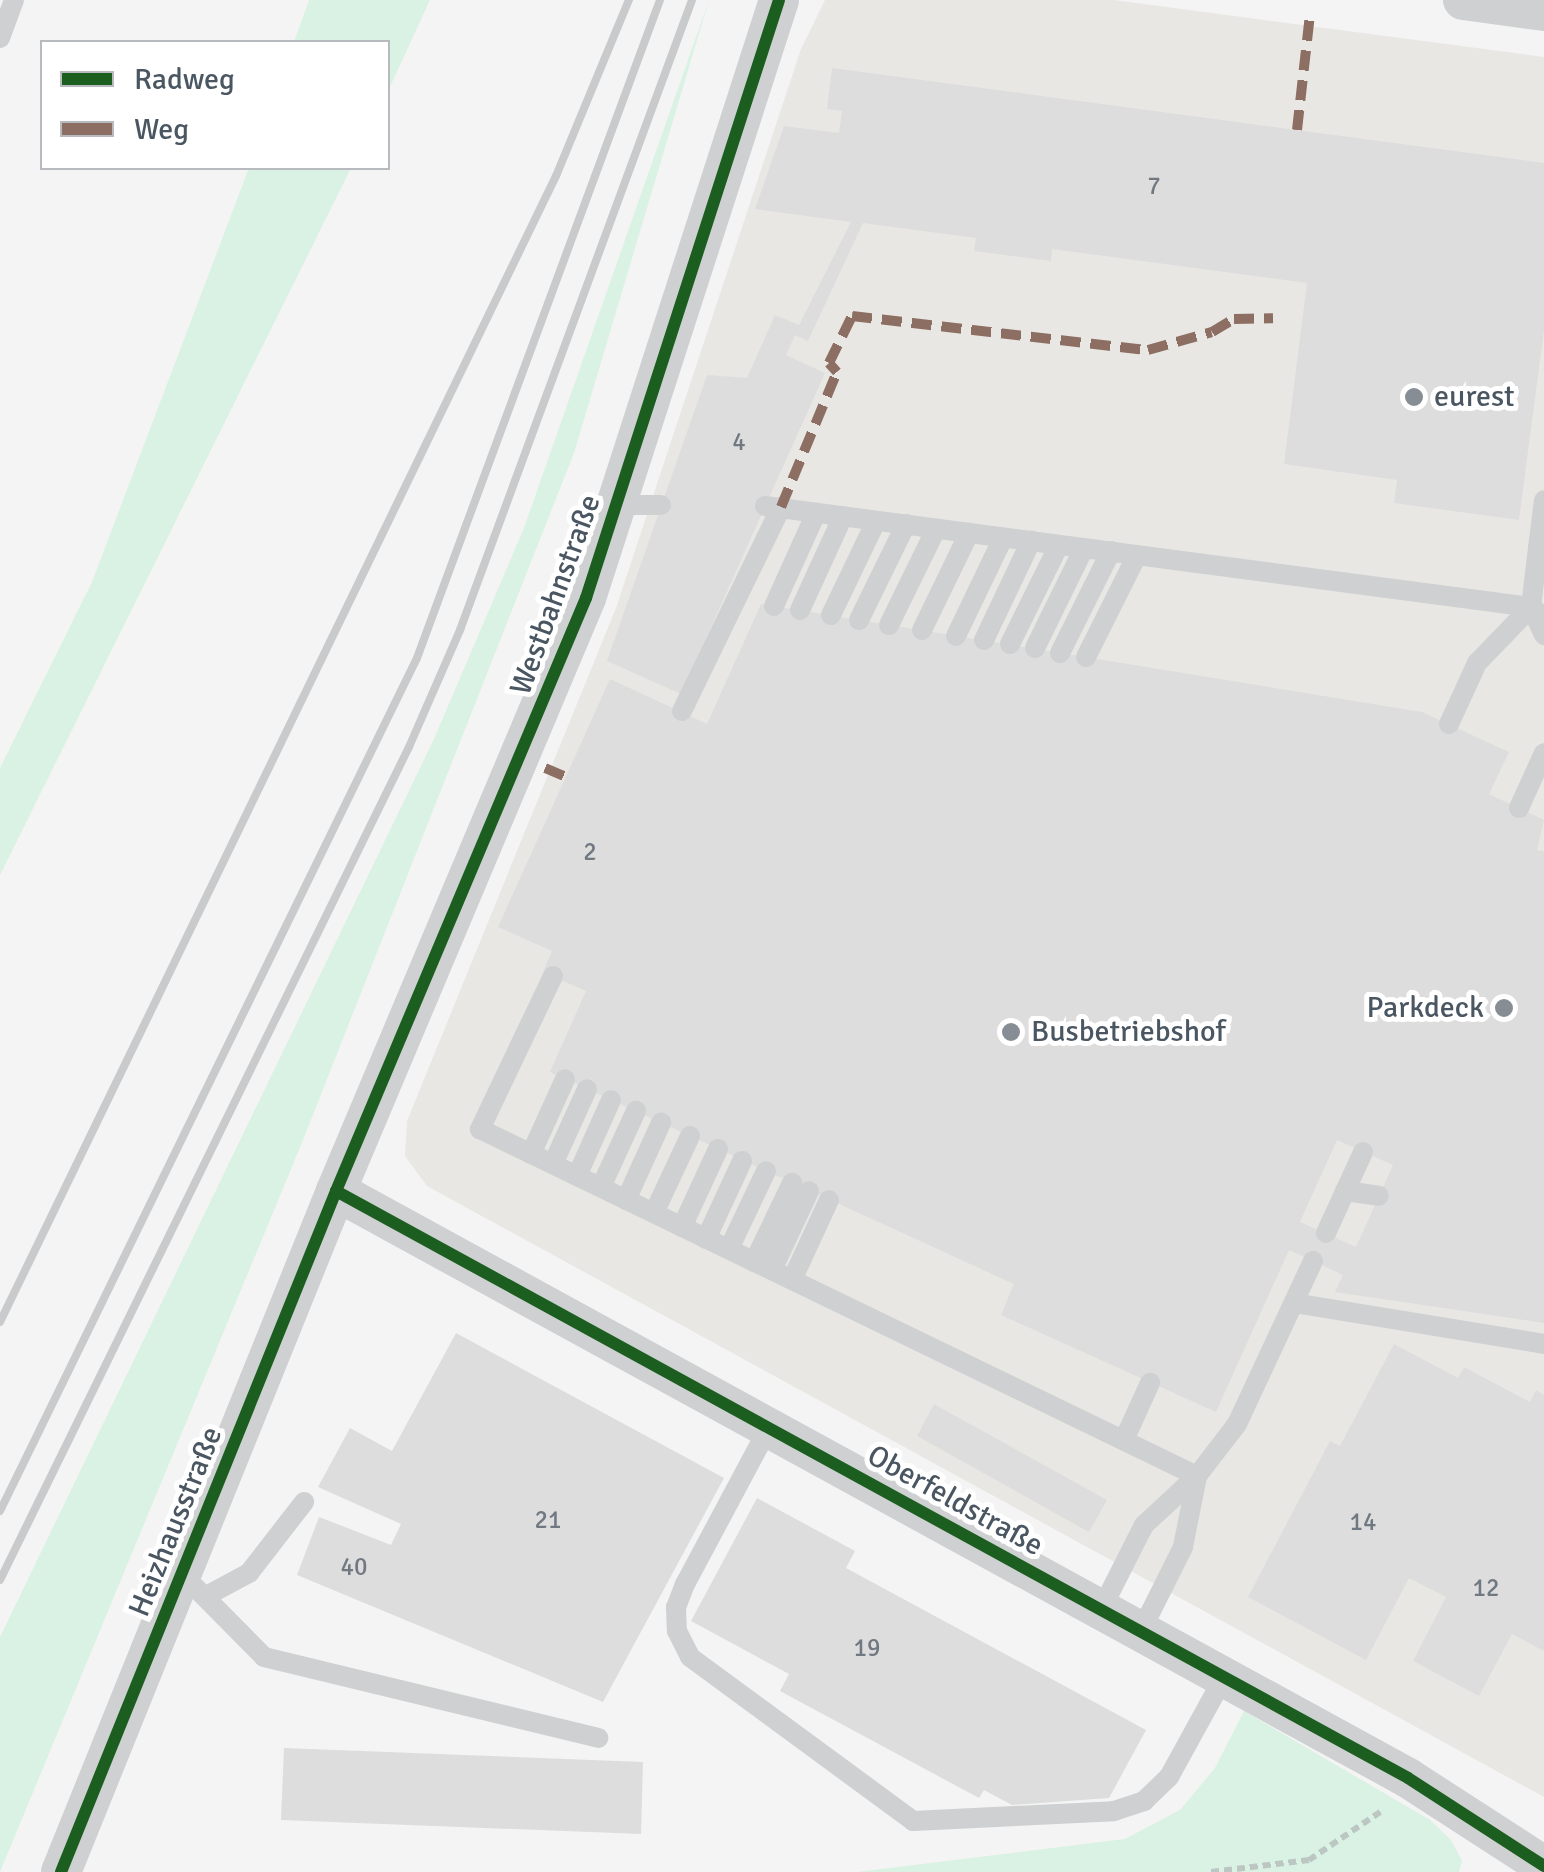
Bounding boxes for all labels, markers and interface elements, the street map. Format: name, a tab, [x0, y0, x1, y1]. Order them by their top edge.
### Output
legend	[40, 40, 390, 170]
text: Radweg	[134, 61, 235, 98]
text: Weg	[134, 111, 189, 148]
house number: 7	[1147, 171, 1161, 201]
place label: eurest	[1434, 379, 1515, 415]
marker: eurest	[1403, 386, 1425, 408]
house number: 4	[732, 427, 746, 457]
street label: Westbahnstraße	[503, 490, 609, 700]
house number: 2	[583, 837, 597, 867]
place label: Parkdeck	[1367, 990, 1484, 1026]
marker: Parkdeck	[1493, 997, 1515, 1019]
place label: Busbetriebshof	[1031, 1014, 1225, 1050]
marker: Busbetriebshof	[1000, 1021, 1022, 1043]
street label: Heizhausstraße	[122, 1422, 230, 1622]
street label: Oberfeldstraße	[861, 1438, 1049, 1564]
house number: 21	[535, 1505, 561, 1535]
house number: 14	[1350, 1507, 1376, 1537]
house number: 40	[341, 1552, 367, 1582]
house number: 12	[1473, 1573, 1499, 1603]
house number: 19	[854, 1633, 880, 1663]

